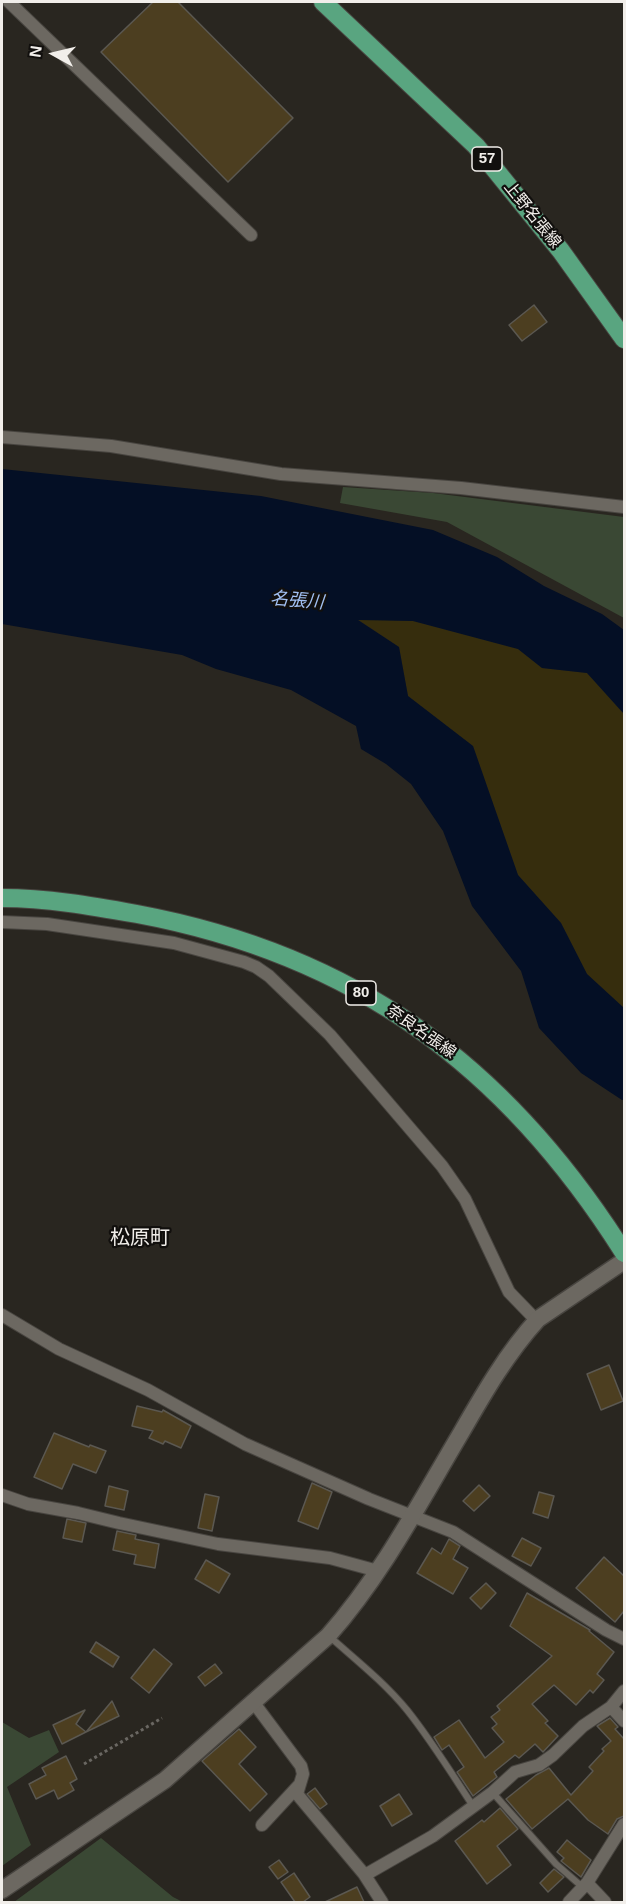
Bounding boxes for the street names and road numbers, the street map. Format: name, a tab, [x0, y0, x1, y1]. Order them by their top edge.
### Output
road number: 57	[472, 147, 502, 171]
street label: 上野名張線	[499, 178, 565, 252]
road number: 80	[346, 981, 376, 1005]
street label: 奈良名張線	[383, 1001, 459, 1063]

